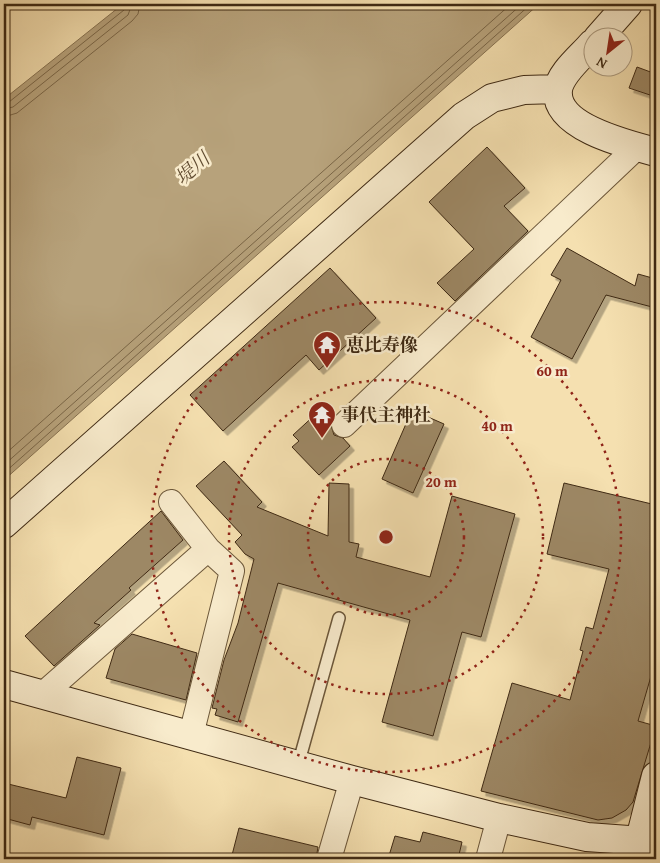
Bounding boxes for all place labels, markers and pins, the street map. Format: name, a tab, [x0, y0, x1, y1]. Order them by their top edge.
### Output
temple icon: 恵比寿像	[312, 330, 342, 369]
place label: 恵比寿像	[346, 331, 418, 358]
temple icon: 事代主神社	[307, 400, 337, 439]
place label: 事代主神社	[341, 401, 431, 428]
centre of rings	[377, 528, 395, 546]

